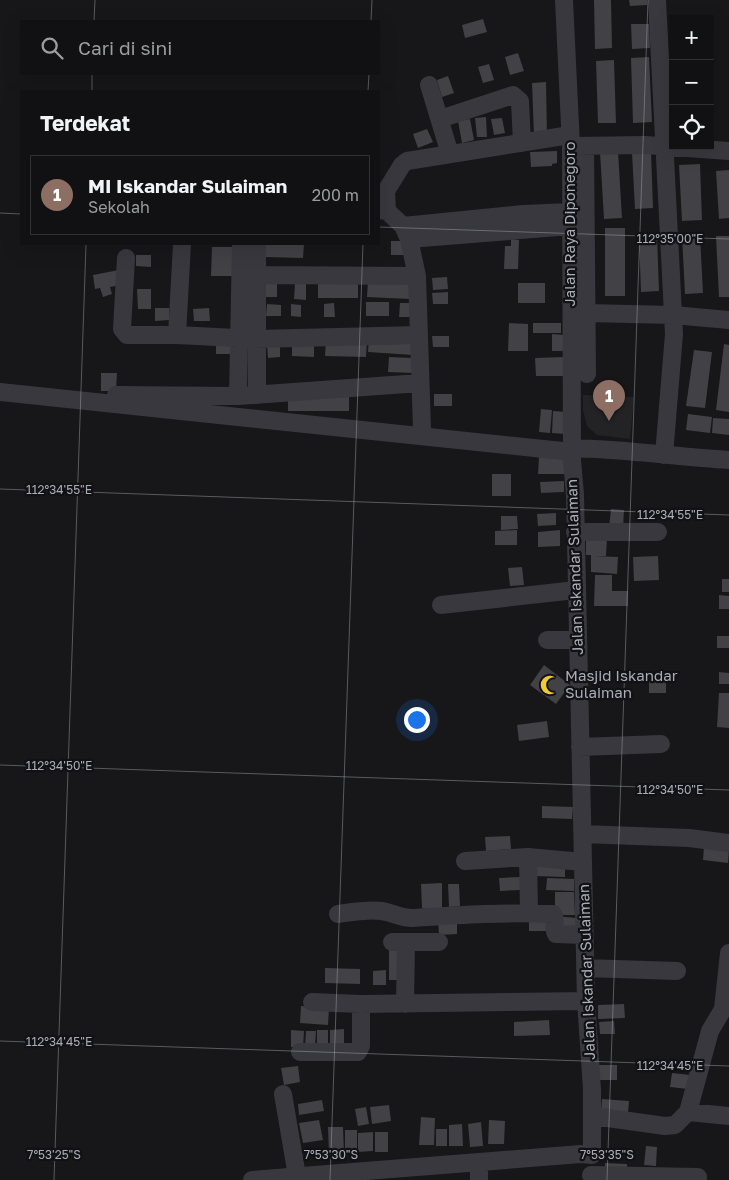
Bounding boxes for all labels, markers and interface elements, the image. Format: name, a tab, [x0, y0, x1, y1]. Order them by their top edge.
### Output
map controls	[669, 15, 714, 150]
button: +	[669, 15, 714, 60]
search box	[20, 20, 380, 75]
icon: search	[38, 34, 66, 62]
text: Cari di sini	[78, 36, 172, 59]
button: −	[669, 60, 714, 105]
button: locate	[669, 105, 714, 150]
text: Terdekat	[40, 110, 130, 136]
street label: Jalan Raya Diponegoro	[560, 141, 578, 307]
text: MI Iskandar Sulaiman	[88, 174, 287, 197]
text: 1	[53, 185, 61, 205]
text: 200 m	[312, 185, 359, 205]
text: Sekolah	[88, 197, 150, 217]
text: 112°35'00"E	[637, 231, 703, 246]
pin: 1	[593, 380, 625, 421]
street label: Jalan Iskandar Sulaiman	[562, 479, 586, 655]
text: 112°34'55"E	[26, 482, 92, 497]
text: 112°34'55"E	[637, 507, 703, 522]
place label: Masjid Iskandar Sulaiman	[565, 666, 678, 701]
mosque icon: Masjid Iskandar Sulaiman	[539, 674, 561, 696]
your location	[404, 707, 430, 733]
text: 112°34'50"E	[26, 758, 92, 773]
text: 112°34'50"E	[637, 782, 703, 797]
street label: Jalan Iskandar Sulaiman	[574, 884, 598, 1060]
text: 112°34'45"E	[26, 1034, 92, 1049]
text: 112°34'45"E	[637, 1058, 703, 1073]
text: 7°53'25"S	[27, 1147, 81, 1162]
text: 7°53'30"S	[304, 1147, 359, 1162]
text: 7°53'35"S	[580, 1147, 634, 1162]

